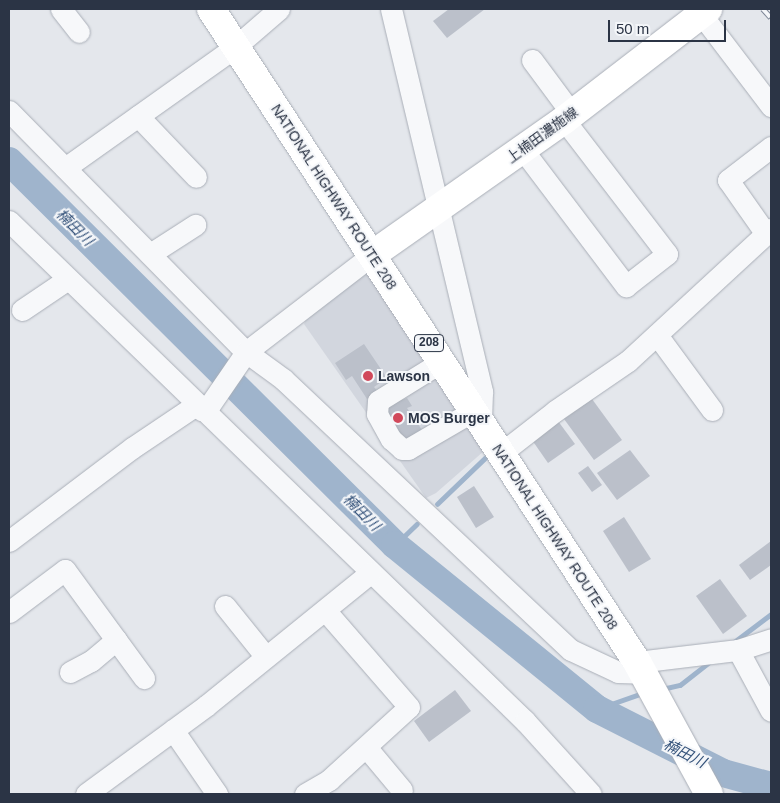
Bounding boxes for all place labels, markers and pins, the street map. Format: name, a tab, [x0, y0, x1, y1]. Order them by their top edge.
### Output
place label: Lawson	[378, 368, 430, 384]
marker: Lawson	[362, 370, 374, 382]
place label: MOS Burger	[408, 410, 490, 426]
marker: MOS Burger	[392, 412, 404, 424]

